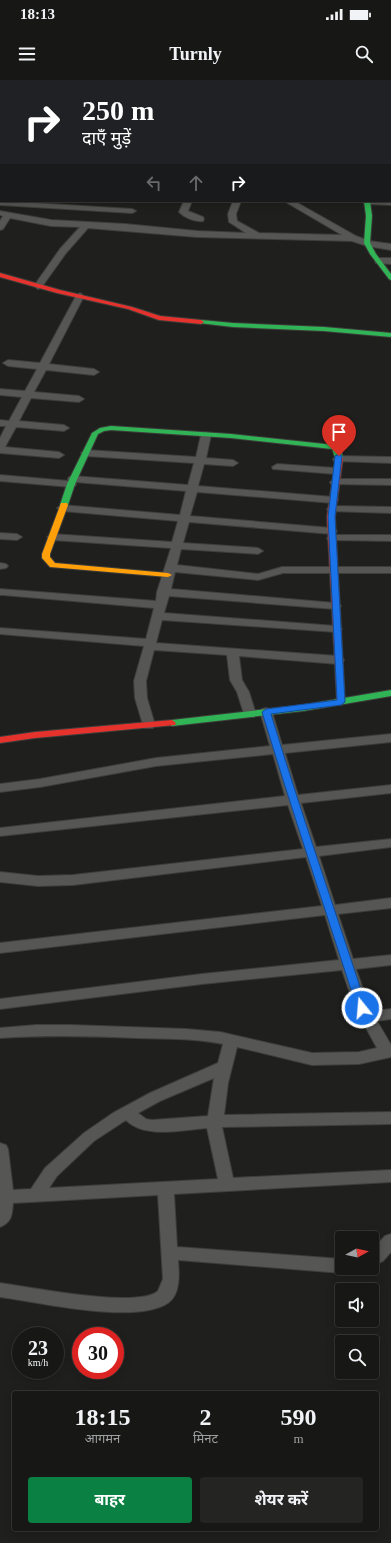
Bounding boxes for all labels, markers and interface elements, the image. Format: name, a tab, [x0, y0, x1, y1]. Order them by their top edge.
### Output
text: 18:13	[20, 6, 55, 22]
icon: menu	[16, 43, 38, 65]
icon: search	[353, 43, 375, 65]
text: Turnly	[169, 44, 222, 64]
text: 250 m	[82, 95, 154, 126]
icon: right	[16, 96, 68, 148]
text: दाएँ मुड़ें	[82, 128, 131, 148]
icon: left	[143, 172, 165, 194]
icon: ahead	[185, 172, 207, 194]
icon: right	[227, 172, 249, 194]
pin	[322, 415, 356, 456]
icon: arrive	[328, 421, 350, 443]
position arrow	[341, 987, 383, 1029]
north arrow	[335, 1231, 379, 1275]
map controls	[335, 1231, 379, 1379]
button: sound	[335, 1283, 379, 1327]
speed limit sign: 30	[72, 1327, 124, 1379]
button: search	[335, 1335, 379, 1379]
text: 23	[28, 1337, 48, 1359]
text: km/h	[28, 1357, 48, 1368]
text: 18:15	[75, 1404, 131, 1430]
text: 2	[199, 1404, 211, 1430]
text: 590	[280, 1404, 316, 1430]
text: आगमन	[85, 1431, 120, 1446]
text: मिनट	[193, 1431, 218, 1446]
text: m	[293, 1431, 304, 1446]
button: बाहर	[28, 1477, 192, 1523]
button: शेयर करें	[200, 1477, 363, 1523]

